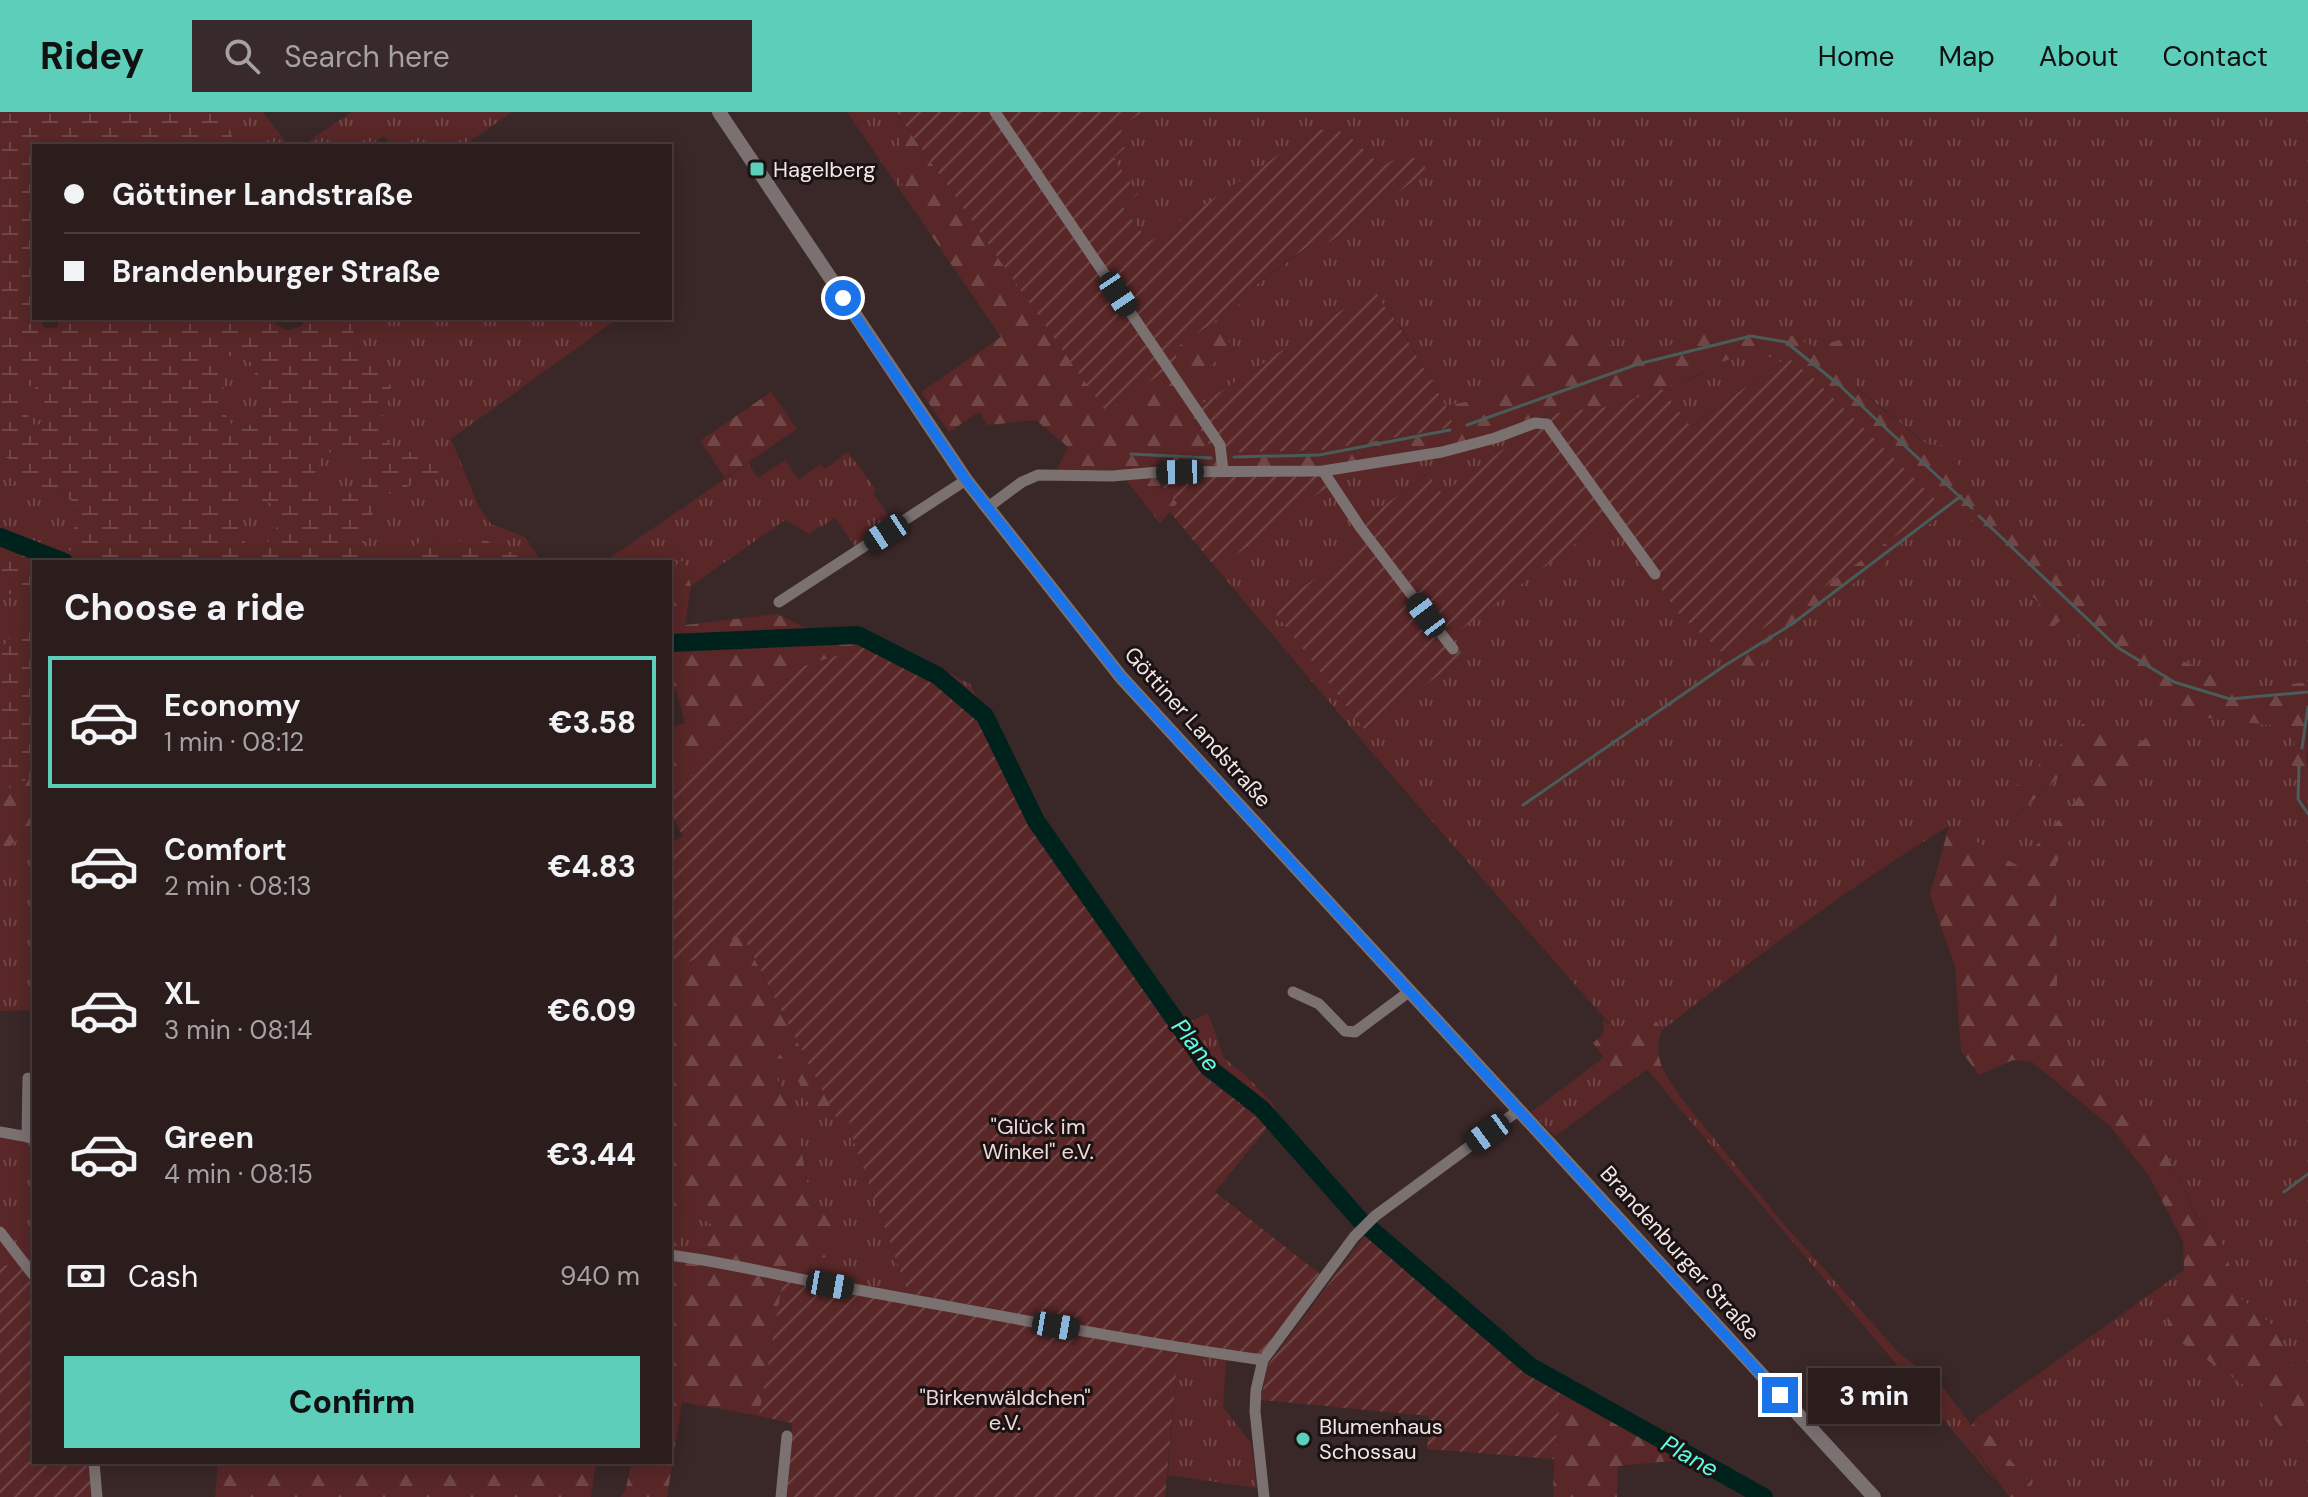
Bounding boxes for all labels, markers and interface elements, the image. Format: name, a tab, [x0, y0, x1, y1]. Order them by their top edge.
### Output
search box	[192, 20, 752, 92]
text: Ridey	[40, 31, 144, 81]
icon: search	[220, 34, 264, 78]
text: Search here	[284, 37, 450, 76]
text: Home	[1818, 38, 1894, 75]
text: Map	[1938, 38, 1995, 75]
text: About	[2039, 38, 2118, 75]
text: Contact	[2162, 38, 2268, 75]
place label: Hagelberg	[773, 155, 876, 184]
marker: Hagelberg	[748, 160, 766, 178]
text: Göttiner Landstraße	[112, 175, 413, 214]
text: Brandenburger Straße	[112, 252, 441, 291]
car	[1095, 267, 1141, 321]
route start	[825, 280, 861, 316]
car	[1156, 460, 1204, 484]
car	[859, 510, 913, 556]
text: Choose a ride	[64, 584, 305, 631]
car	[1402, 589, 1450, 641]
street label: Göttiner Landstraße	[1118, 640, 1278, 814]
icon: car	[68, 686, 140, 758]
text: Economy	[164, 686, 301, 725]
text: €3.58	[549, 703, 636, 742]
text: 1 min · 08:12	[164, 725, 304, 759]
icon: car	[68, 830, 140, 902]
text: Comfort	[164, 830, 287, 869]
text: €4.83	[548, 847, 636, 886]
text: 2 min · 08:13	[164, 869, 312, 903]
icon: car	[68, 974, 140, 1046]
text: XL	[164, 974, 201, 1013]
text: €6.09	[547, 991, 636, 1030]
water label: Plane	[1165, 1012, 1227, 1078]
text: 3 min · 08:14	[164, 1013, 312, 1047]
car	[1462, 1109, 1514, 1157]
park label: "Glück im Winkel" e.V.	[982, 1112, 1094, 1166]
icon: car	[68, 1118, 140, 1190]
text: Green	[164, 1118, 254, 1157]
text: €3.44	[547, 1135, 636, 1174]
text: 4 min · 08:15	[164, 1157, 313, 1191]
street label: Brandenburger Straße	[1594, 1159, 1766, 1347]
icon: cash	[64, 1254, 108, 1298]
text: Cash	[128, 1257, 198, 1296]
text: 940 m	[560, 1259, 640, 1293]
car	[804, 1269, 856, 1301]
car	[1030, 1310, 1082, 1342]
button: Confirm	[64, 1356, 640, 1448]
callout: 3 min	[1808, 1367, 1940, 1423]
route end	[1762, 1377, 1798, 1413]
text: 3 min	[1839, 1379, 1909, 1413]
park label: "Birkenwäldchen" e.V.	[919, 1383, 1091, 1437]
place label: Blumenhaus Schossau	[1319, 1412, 1443, 1466]
water label: Plane	[1656, 1428, 1724, 1484]
marker: Blumenhaus Schossau	[1294, 1430, 1312, 1448]

